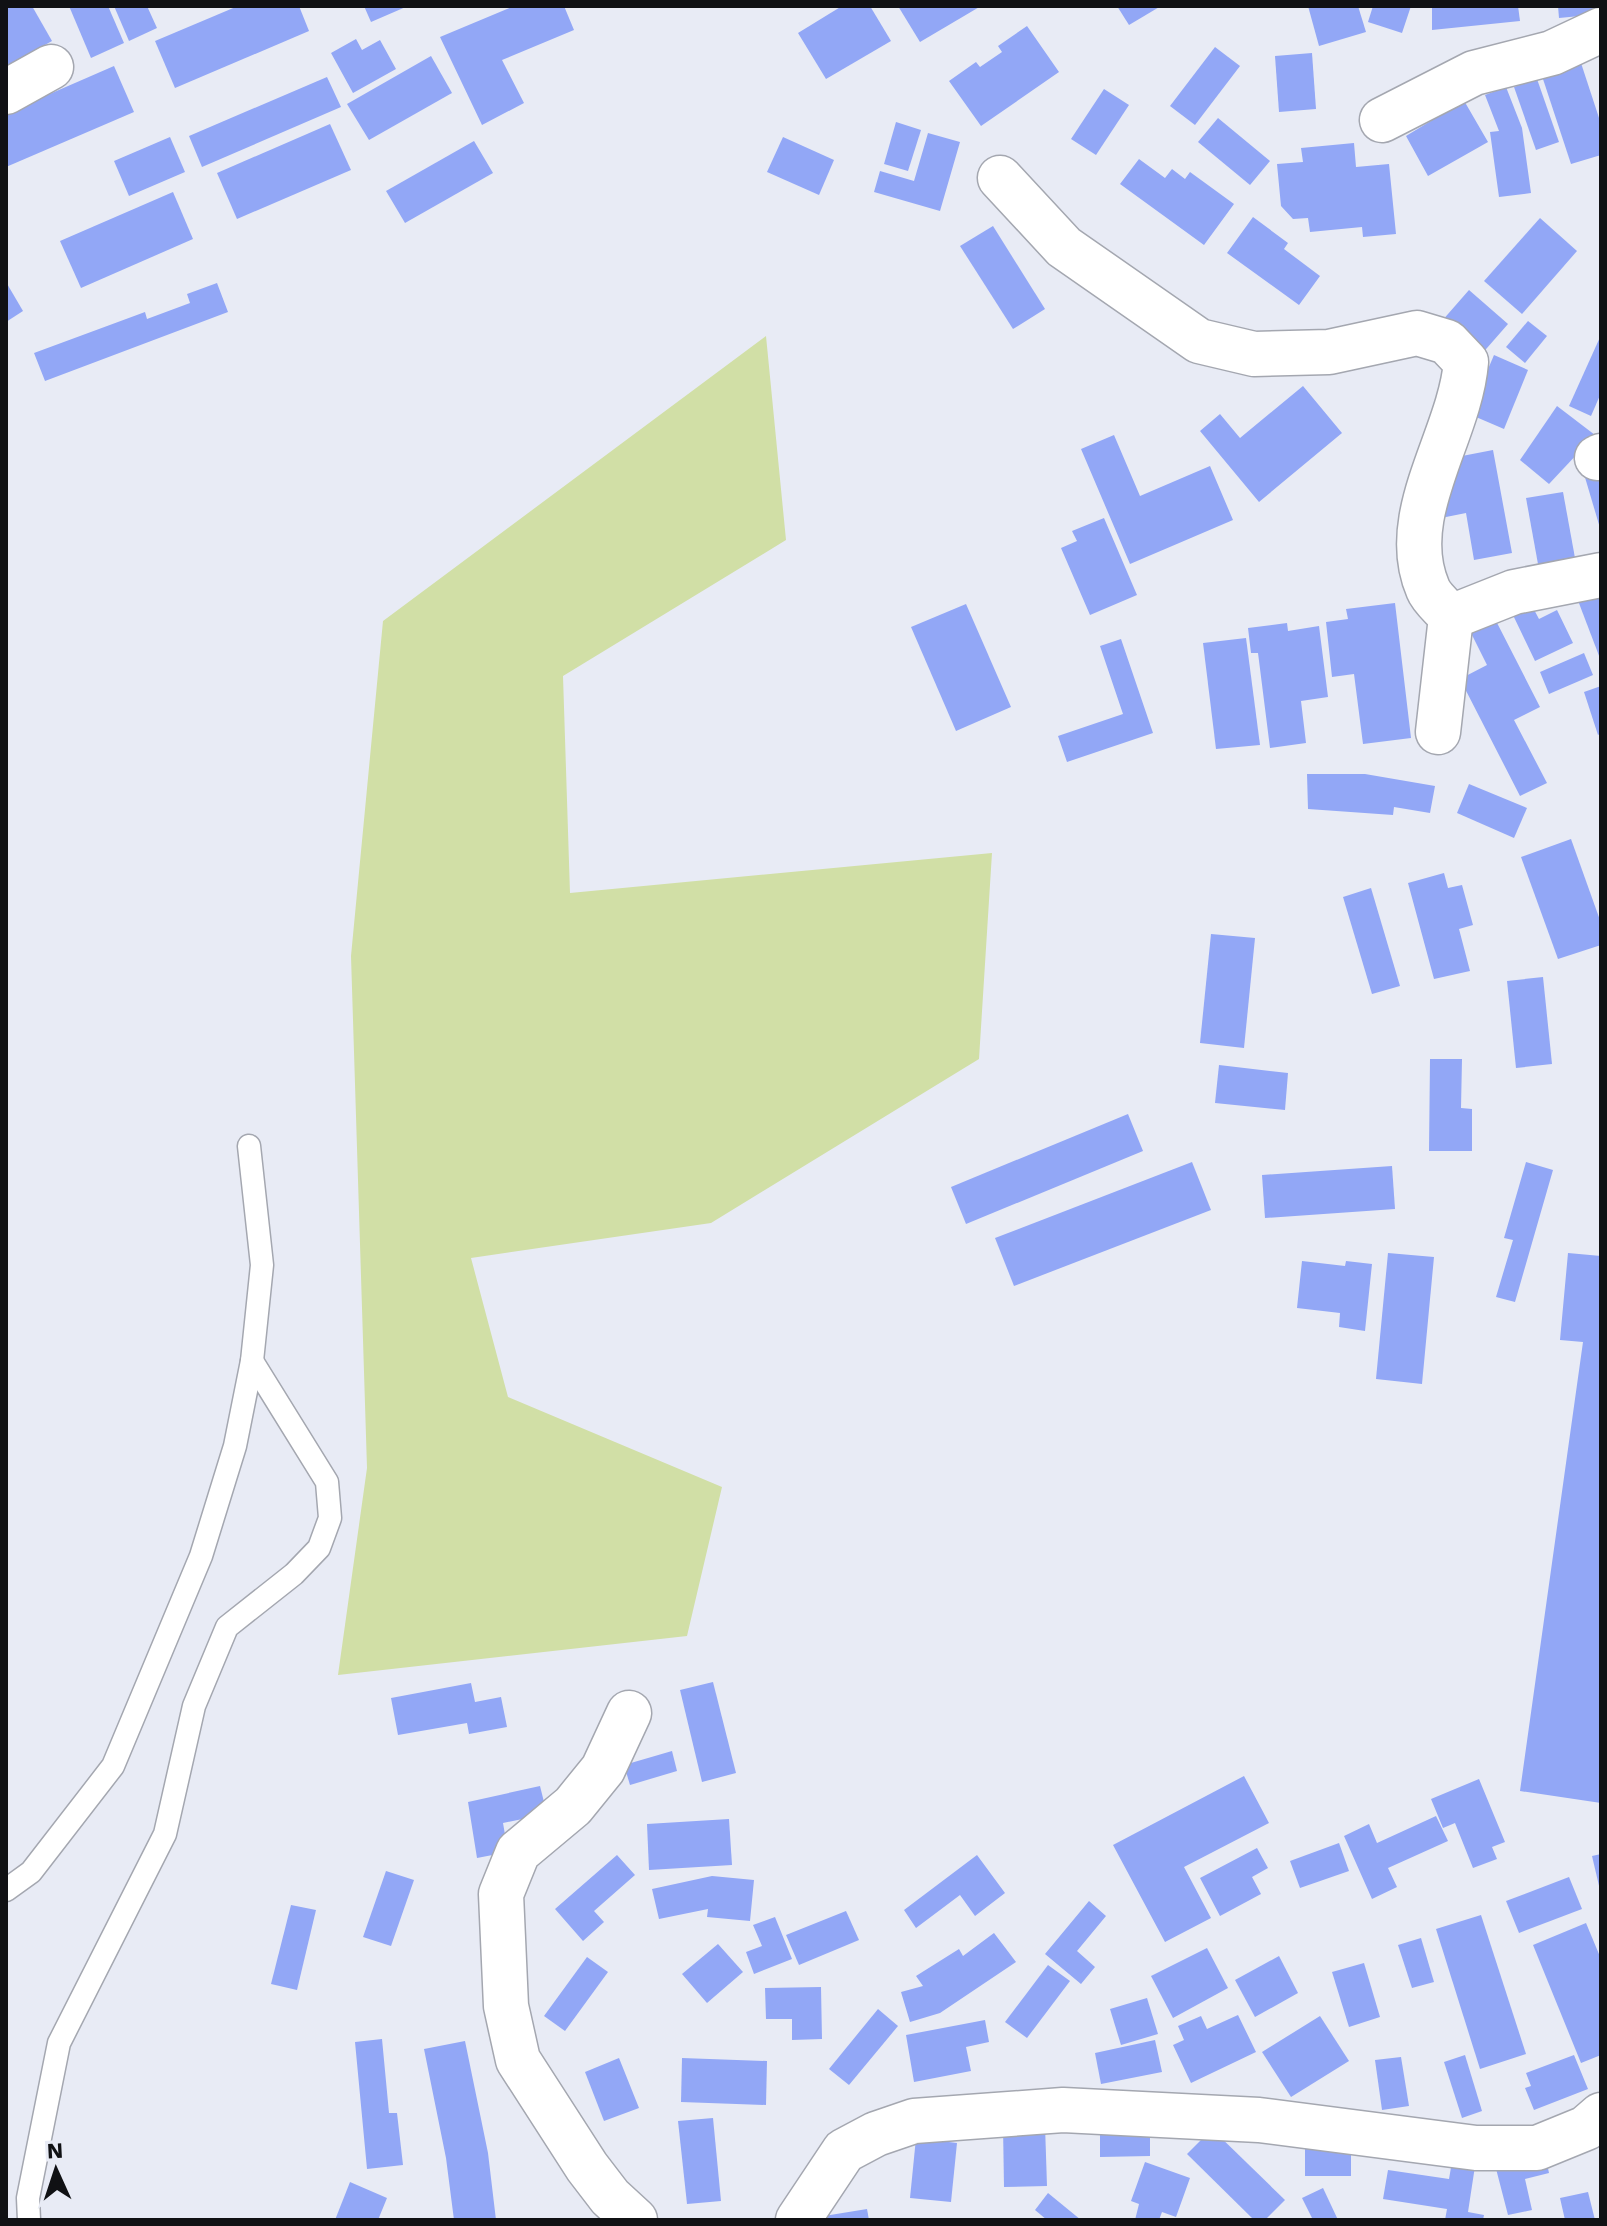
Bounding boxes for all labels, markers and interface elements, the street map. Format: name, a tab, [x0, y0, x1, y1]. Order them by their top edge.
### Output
north arrow	[16, 2130, 96, 2210]
text: N	[46, 2138, 64, 2163]

